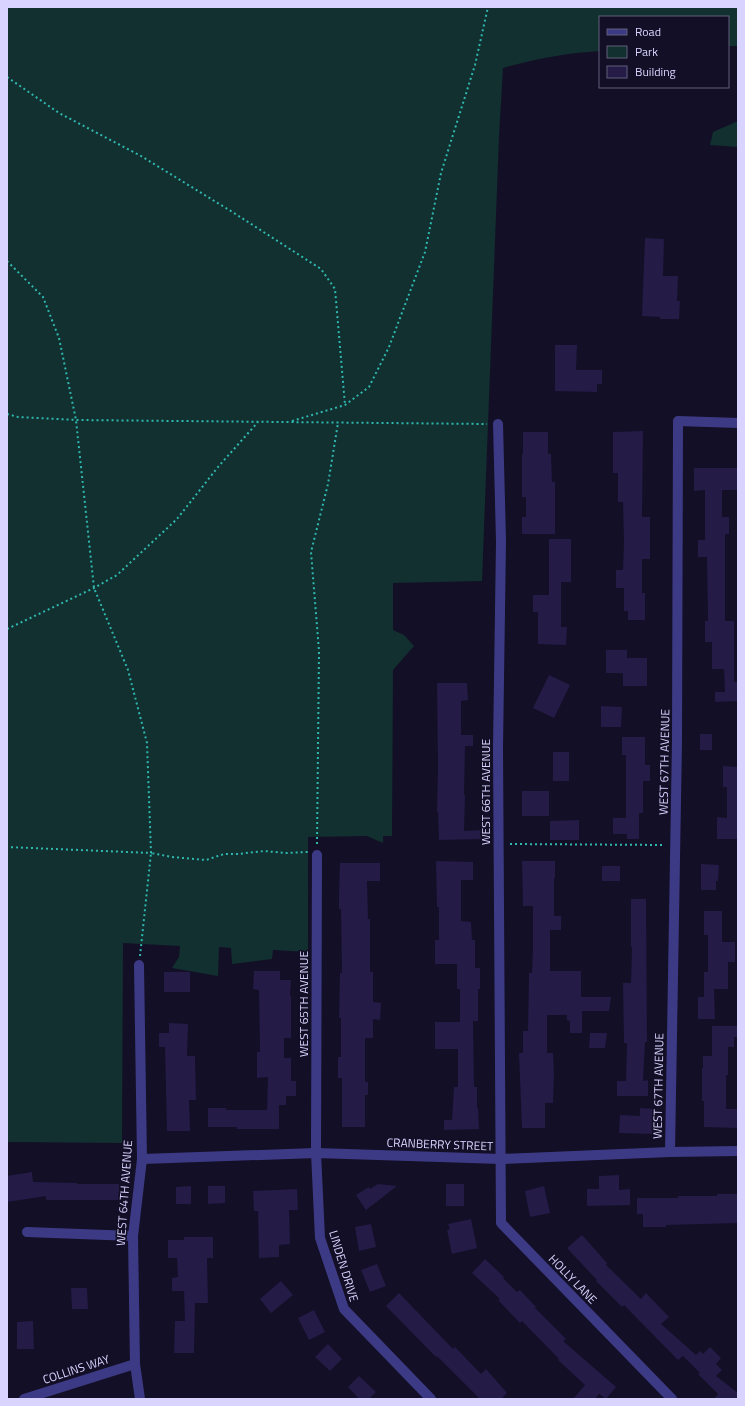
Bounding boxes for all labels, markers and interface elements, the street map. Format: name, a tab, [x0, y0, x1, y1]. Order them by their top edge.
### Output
legend	[599, 16, 729, 88]
text: Road	[635, 22, 661, 41]
text: Park	[635, 42, 658, 61]
text: Building	[635, 62, 676, 81]
street label: WEST 67TH AVENUE	[654, 708, 674, 815]
street label: WEST 66TH AVENUE	[476, 739, 495, 845]
street label: WEST 65TH AVENUE	[294, 951, 313, 1057]
street label: WEST 67TH AVENUE	[648, 1032, 668, 1139]
street label: CRANBERRY STREET	[386, 1133, 494, 1155]
street label: WEST 64TH AVENUE	[111, 1139, 137, 1247]
street label: LINDEN DRIVE	[324, 1228, 364, 1304]
street label: HOLLY LANE	[544, 1250, 602, 1309]
street label: COLLINS WAY	[40, 1349, 112, 1389]

